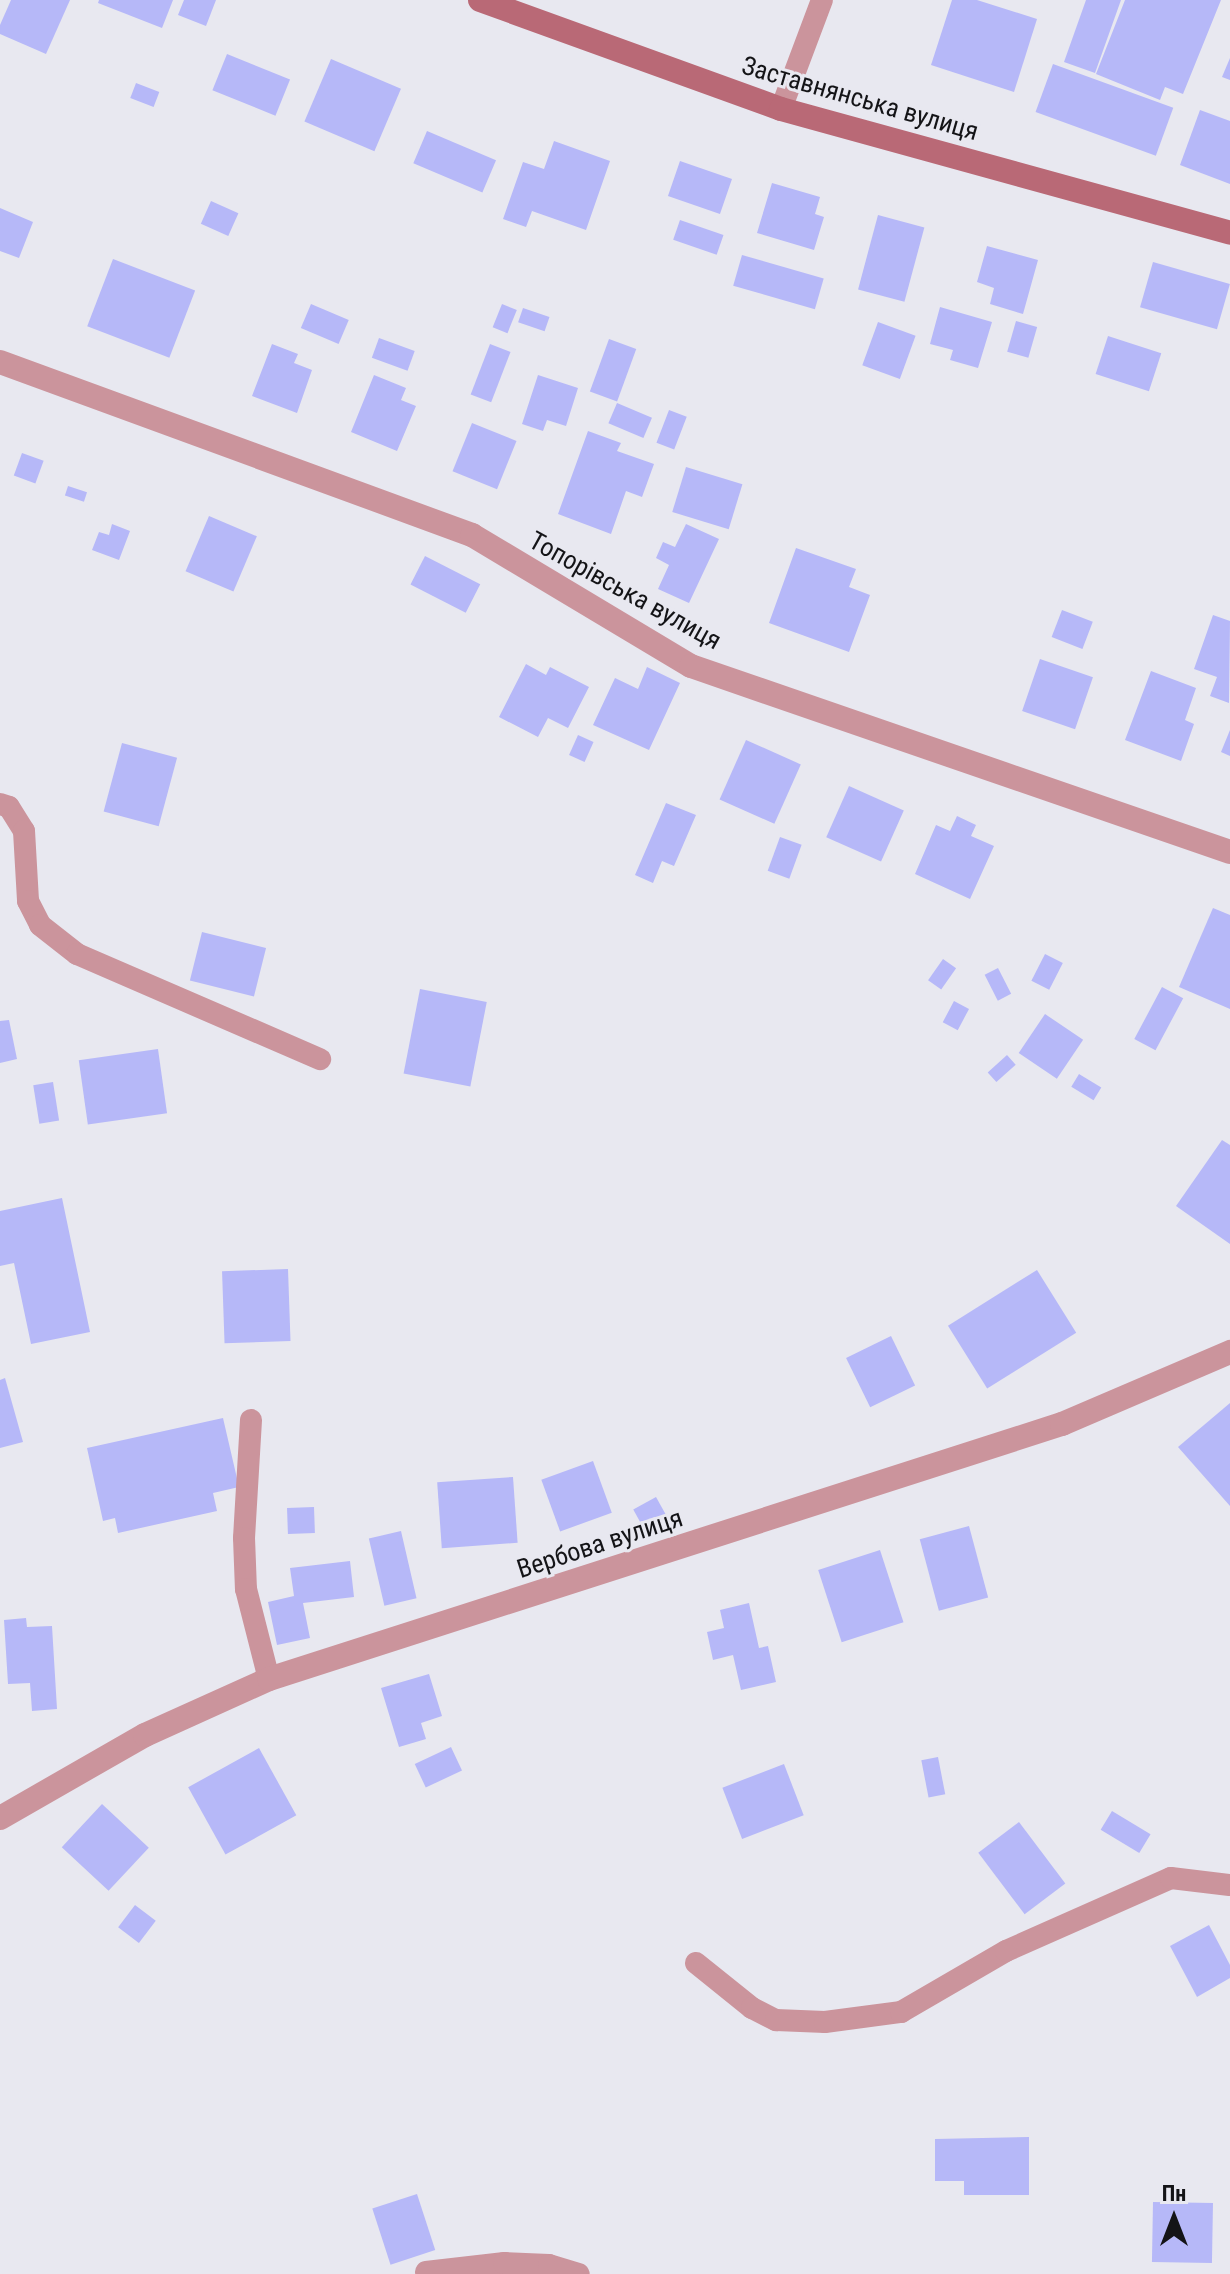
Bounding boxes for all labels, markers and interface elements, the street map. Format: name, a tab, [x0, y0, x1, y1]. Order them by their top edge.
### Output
street label: Заставнянська вулиця	[738, 50, 982, 148]
street label: Топорівська вулиця	[523, 525, 727, 657]
street label: Вербова вулиця	[513, 1503, 687, 1585]
north arrow	[1134, 2178, 1214, 2258]
text: Пн	[1162, 2181, 1186, 2206]

